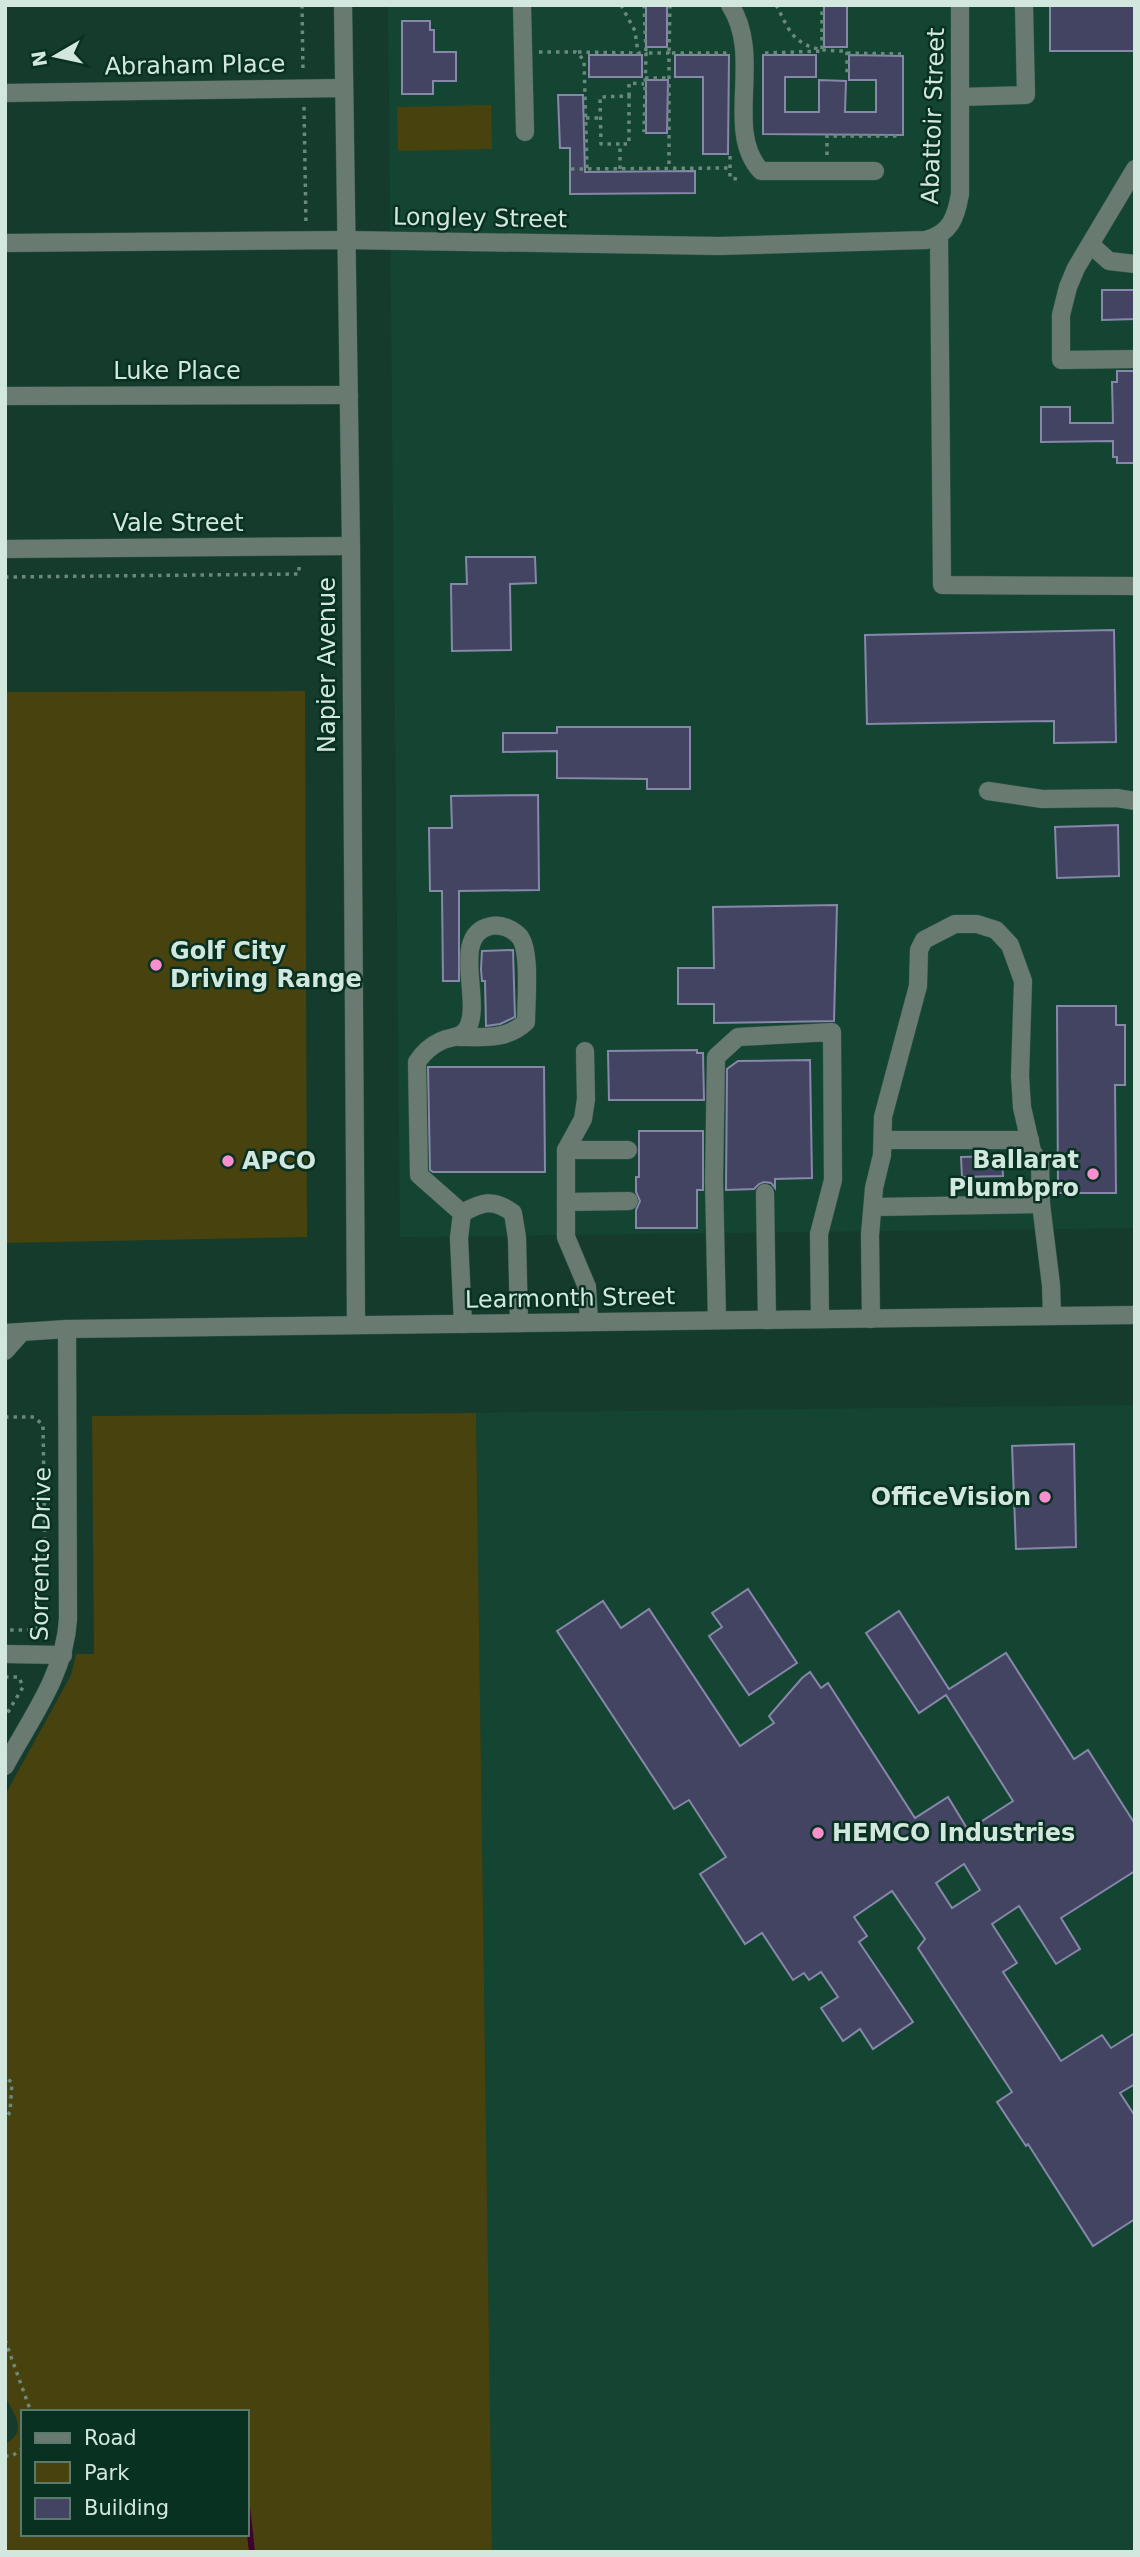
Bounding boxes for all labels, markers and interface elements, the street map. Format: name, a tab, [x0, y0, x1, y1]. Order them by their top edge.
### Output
north arrow	[21, 21, 91, 91]
street label: Abattoir Street	[916, 27, 950, 205]
text: N	[27, 49, 51, 68]
street label: Abraham Place	[104, 49, 286, 81]
street label: Longley Street	[393, 202, 567, 234]
street label: Luke Place	[113, 357, 241, 385]
street label: Vale Street	[112, 509, 244, 537]
street label: Napier Avenue	[313, 577, 341, 753]
place label: Golf City Driving Range	[170, 937, 362, 993]
marker: Golf City Driving Range	[148, 957, 164, 973]
place label: Ballarat Plumbpro	[948, 1146, 1079, 1202]
place label: APCO	[242, 1147, 316, 1175]
marker: APCO	[220, 1153, 236, 1169]
marker: Ballarat Plumbpro	[1085, 1166, 1101, 1182]
street label: Learmonth Street	[465, 1282, 675, 1314]
street label: Sorrento Drive	[25, 1467, 57, 1641]
place label: OfficeVision	[871, 1483, 1031, 1511]
marker: OfficeVision	[1037, 1489, 1053, 1505]
place label: HEMCO Industries	[832, 1819, 1075, 1847]
marker: HEMCO Industries	[810, 1825, 826, 1841]
legend	[21, 2410, 248, 2536]
text: Road	[84, 2426, 137, 2450]
text: Park	[84, 2461, 130, 2485]
text: Building	[84, 2496, 169, 2520]

